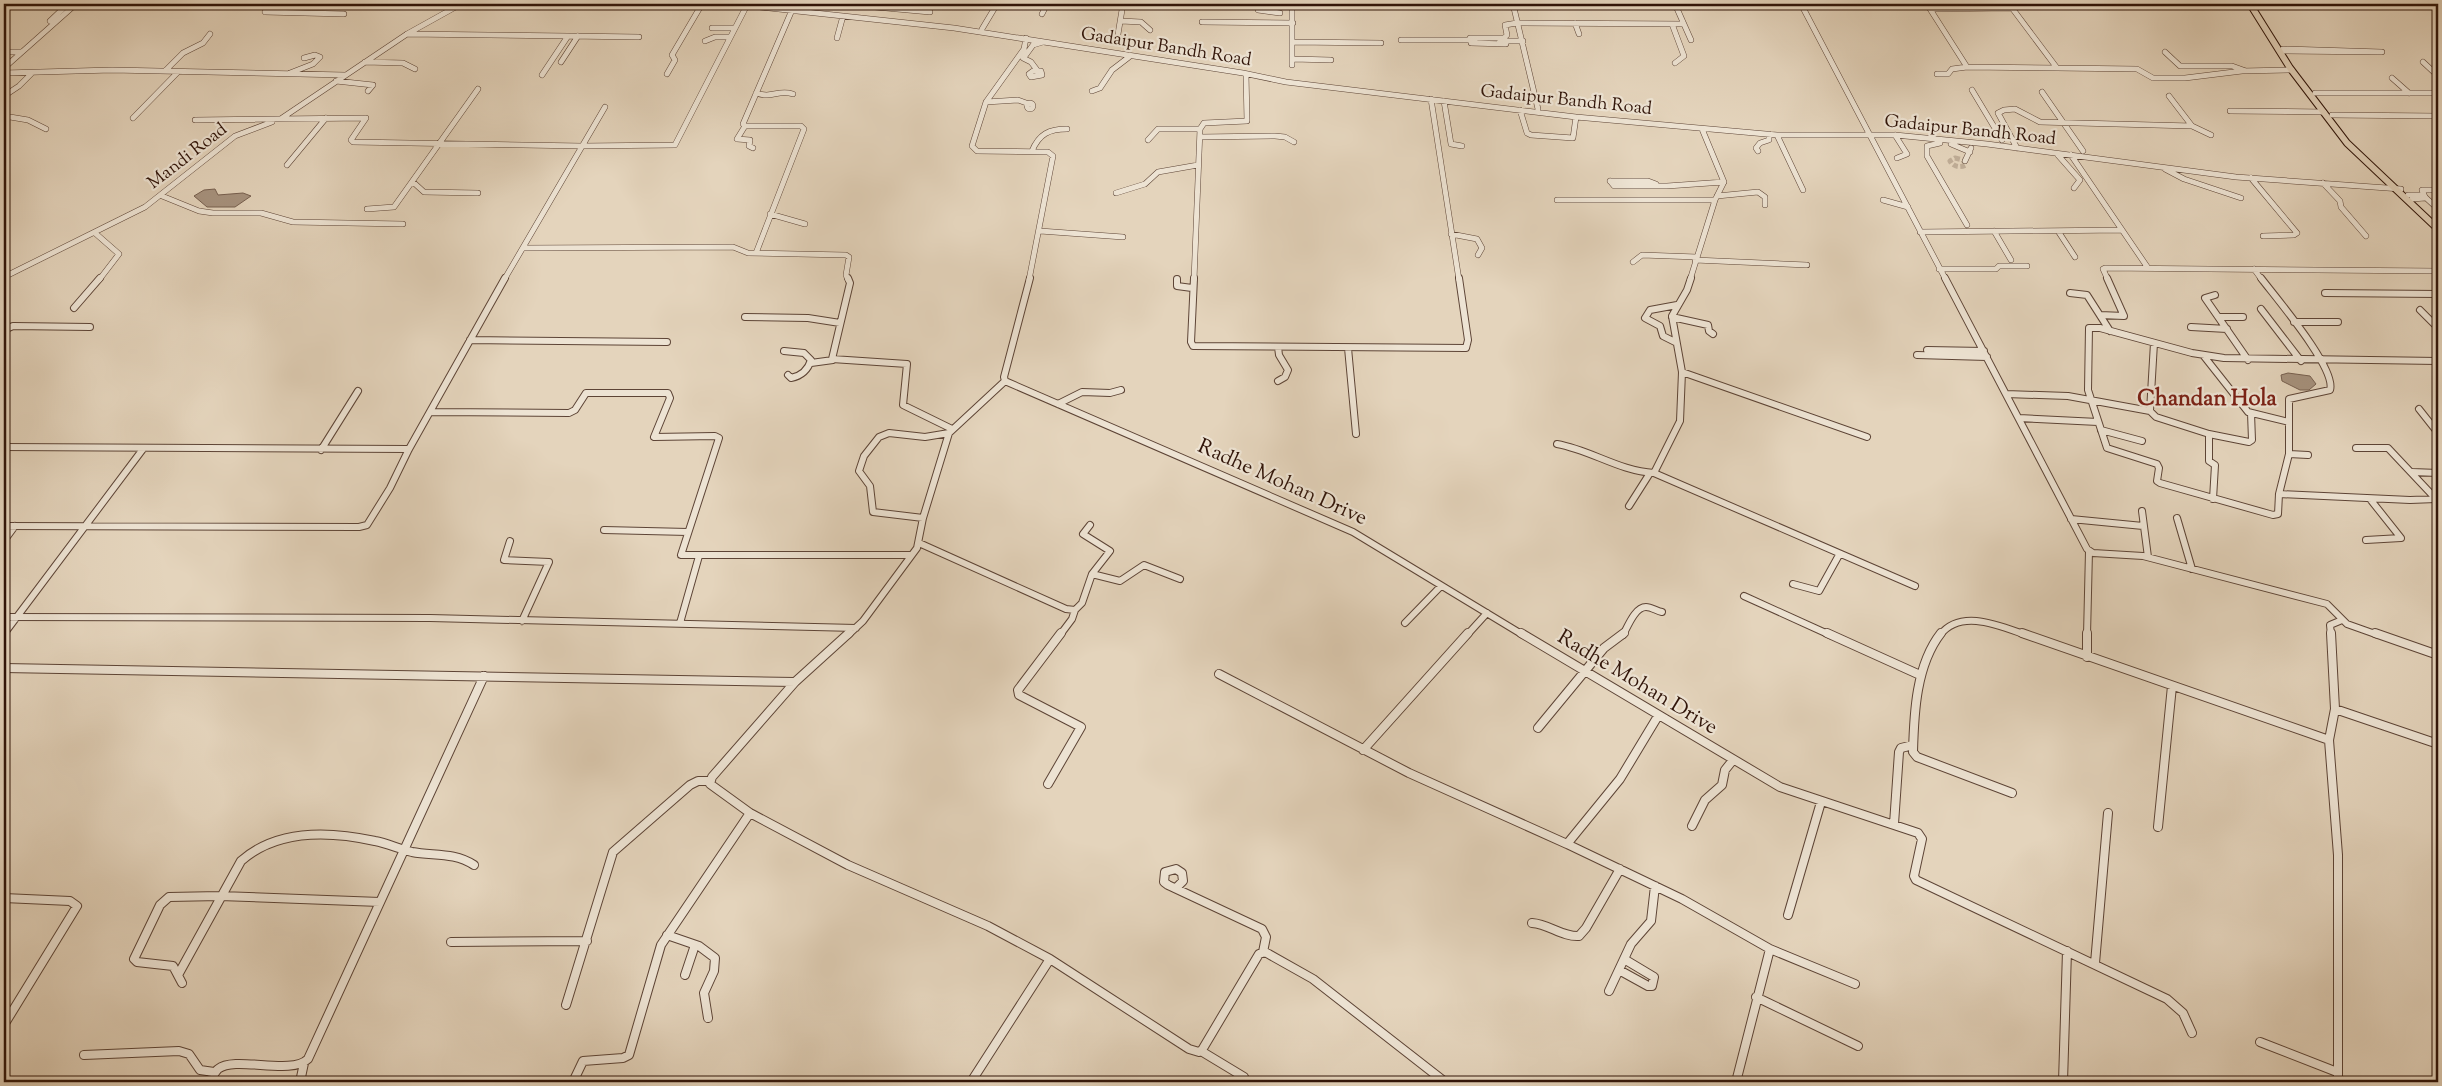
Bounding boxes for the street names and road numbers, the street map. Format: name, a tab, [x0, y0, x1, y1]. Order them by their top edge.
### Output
street label: Gadaipur Bandh Road	[1079, 22, 1253, 74]
street label: Gadaipur Bandh Road	[1479, 79, 1653, 123]
street label: Gadaipur Bandh Road	[1883, 109, 2057, 153]
street label: Mandi Road	[143, 118, 233, 196]
street label: Radhe Mohan Drive	[1193, 432, 1371, 534]
street label: Radhe Mohan Drive	[1551, 623, 1723, 743]

